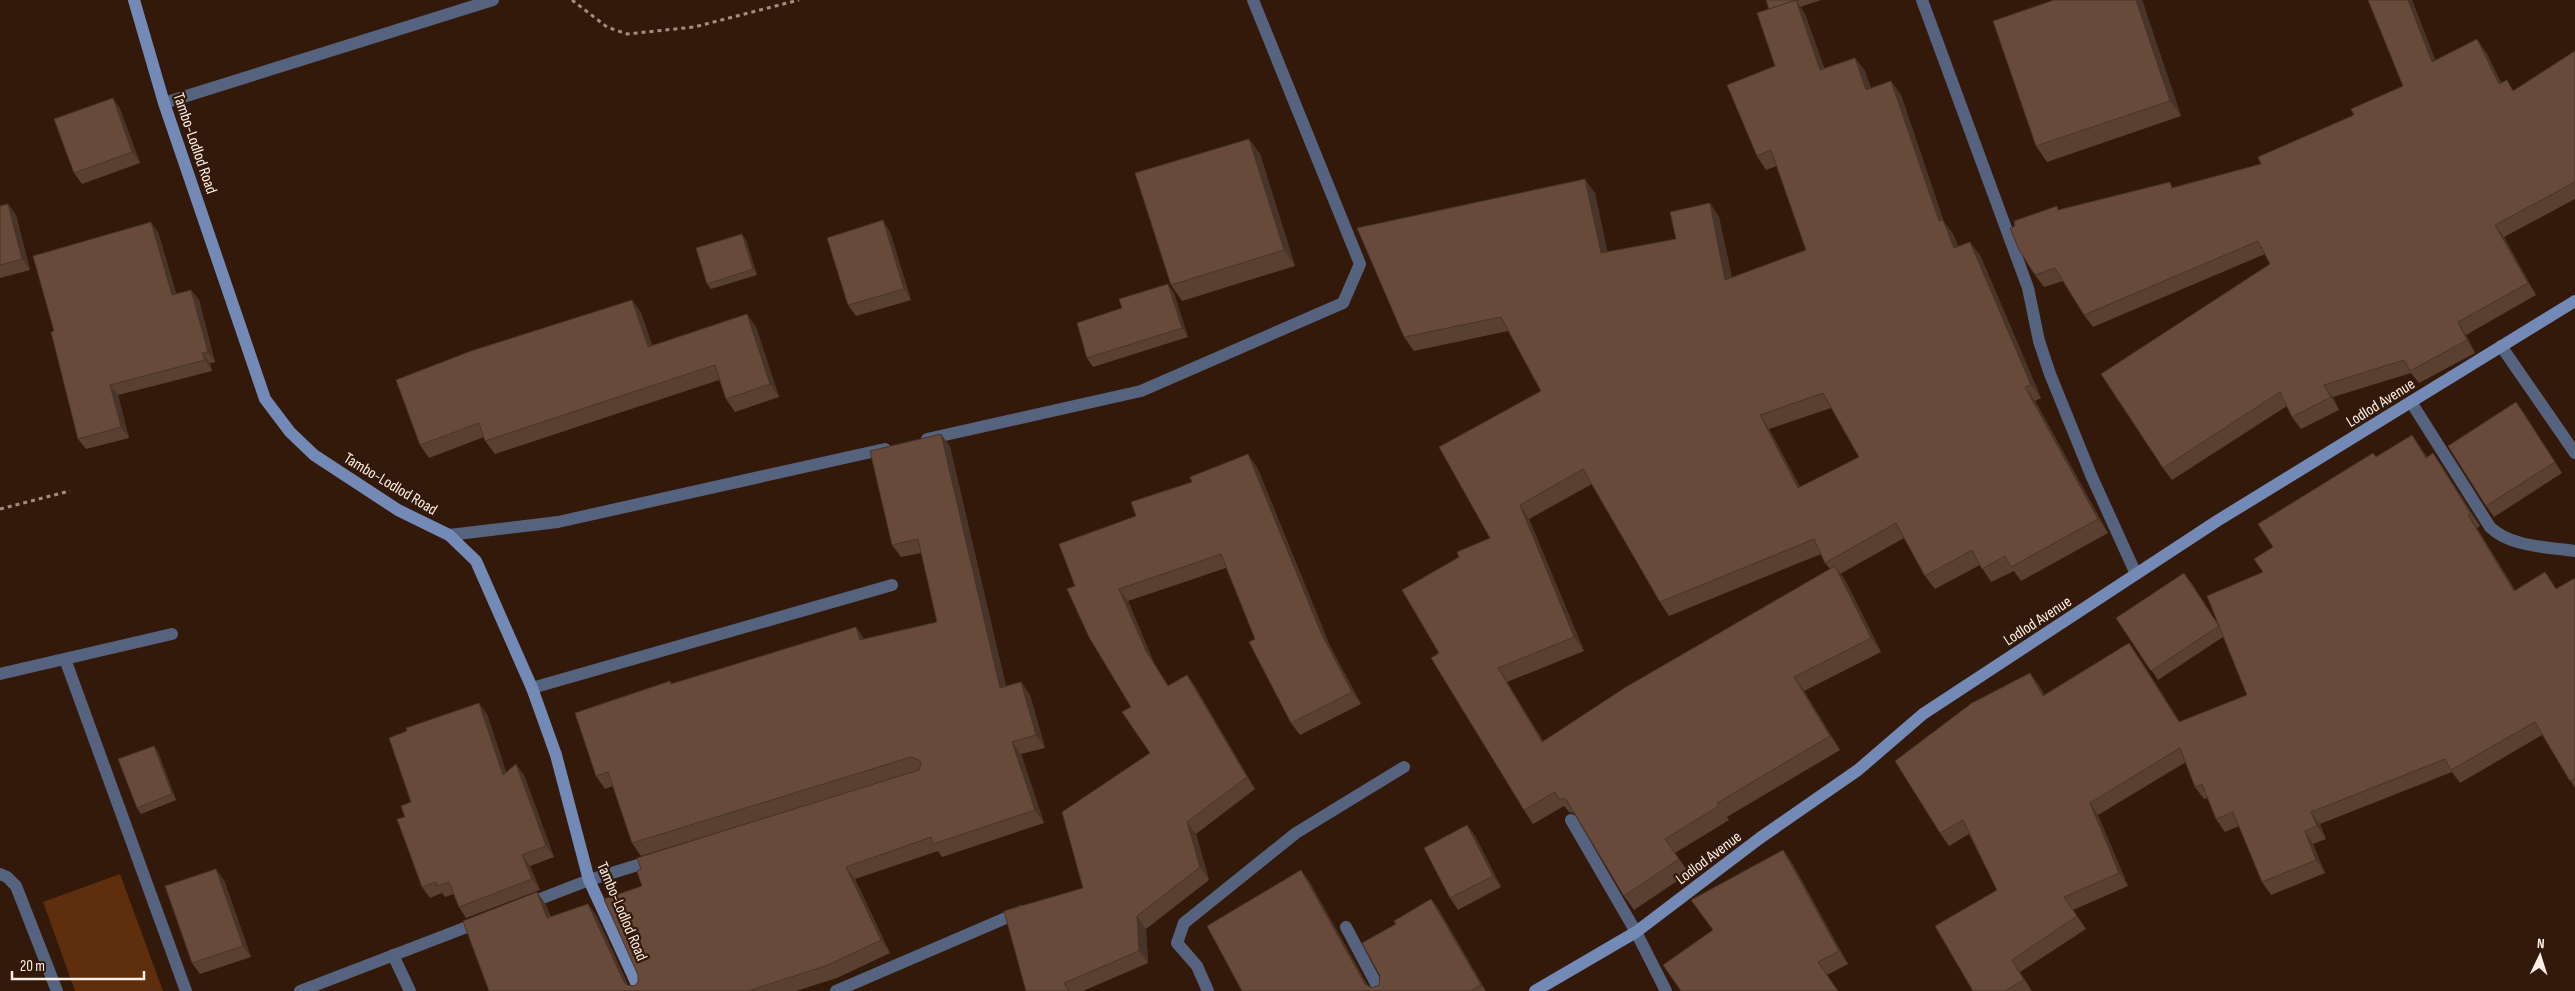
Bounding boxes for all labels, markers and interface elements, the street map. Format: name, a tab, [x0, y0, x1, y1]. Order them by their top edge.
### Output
street label: Tambo-Lodlod Road	[168, 90, 221, 197]
street label: Lodlod Avenue	[2343, 375, 2418, 432]
street label: Tambo-Lodlod Road	[340, 449, 440, 520]
street label: Lodlod Avenue	[2000, 592, 2075, 650]
street label: Lodlod Avenue	[1672, 827, 1745, 889]
street label: Tambo-Lodlod Road	[592, 859, 651, 964]
north arrow	[2515, 931, 2565, 981]
text: N	[2537, 935, 2545, 952]
scale bar	[12, 948, 145, 980]
text: 20 m	[20, 957, 45, 976]

